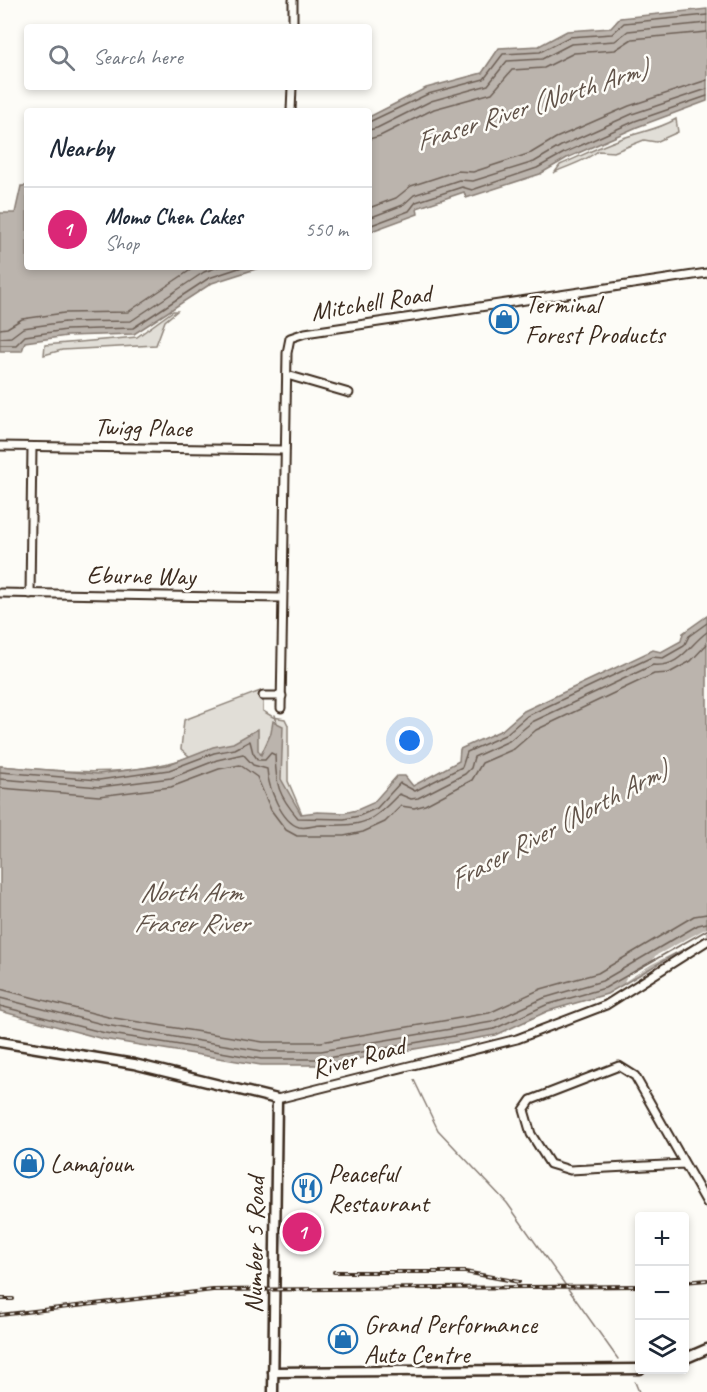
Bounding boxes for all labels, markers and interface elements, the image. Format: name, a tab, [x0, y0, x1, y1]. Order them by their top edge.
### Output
search box	[24, 24, 372, 90]
icon: search	[45, 41, 78, 74]
text: Search here	[93, 43, 183, 71]
water label: Fraser River (North Arm)	[411, 50, 657, 159]
text: Nearby	[48, 131, 113, 164]
text: Momo Chen Cakes	[105, 203, 242, 231]
text: 1	[63, 217, 72, 242]
text: 550 m	[305, 217, 348, 242]
text: Shop	[105, 231, 139, 256]
street label: Mitchell Road	[309, 276, 437, 328]
place label: Terminal Forest Products	[525, 288, 667, 351]
shop icon: Terminal Forest Products	[488, 303, 520, 335]
street label: Twigg Place	[94, 410, 193, 445]
street label: Eburne Way	[86, 558, 198, 593]
your location	[395, 726, 424, 755]
water label: Fraser River (North Arm)	[443, 750, 678, 897]
water label: North Arm Fraser River	[134, 875, 253, 940]
street label: River Road	[308, 1028, 412, 1086]
shop icon: Lamajoun	[13, 1147, 45, 1179]
place label: Lamajoun	[50, 1147, 135, 1180]
place label: Peaceful Restaurant	[328, 1157, 431, 1220]
restaurant icon: Peaceful Restaurant	[291, 1172, 323, 1204]
street label: Number 5 Road	[237, 1173, 272, 1314]
pin: 1	[282, 1210, 322, 1254]
map controls	[635, 1212, 689, 1374]
button: +	[635, 1212, 689, 1266]
button: −	[635, 1266, 689, 1320]
place label: Grand Performance Auto Centre	[364, 1308, 538, 1371]
button: layers	[635, 1320, 689, 1374]
shop icon: Grand Performance Auto Centre	[327, 1323, 359, 1355]

